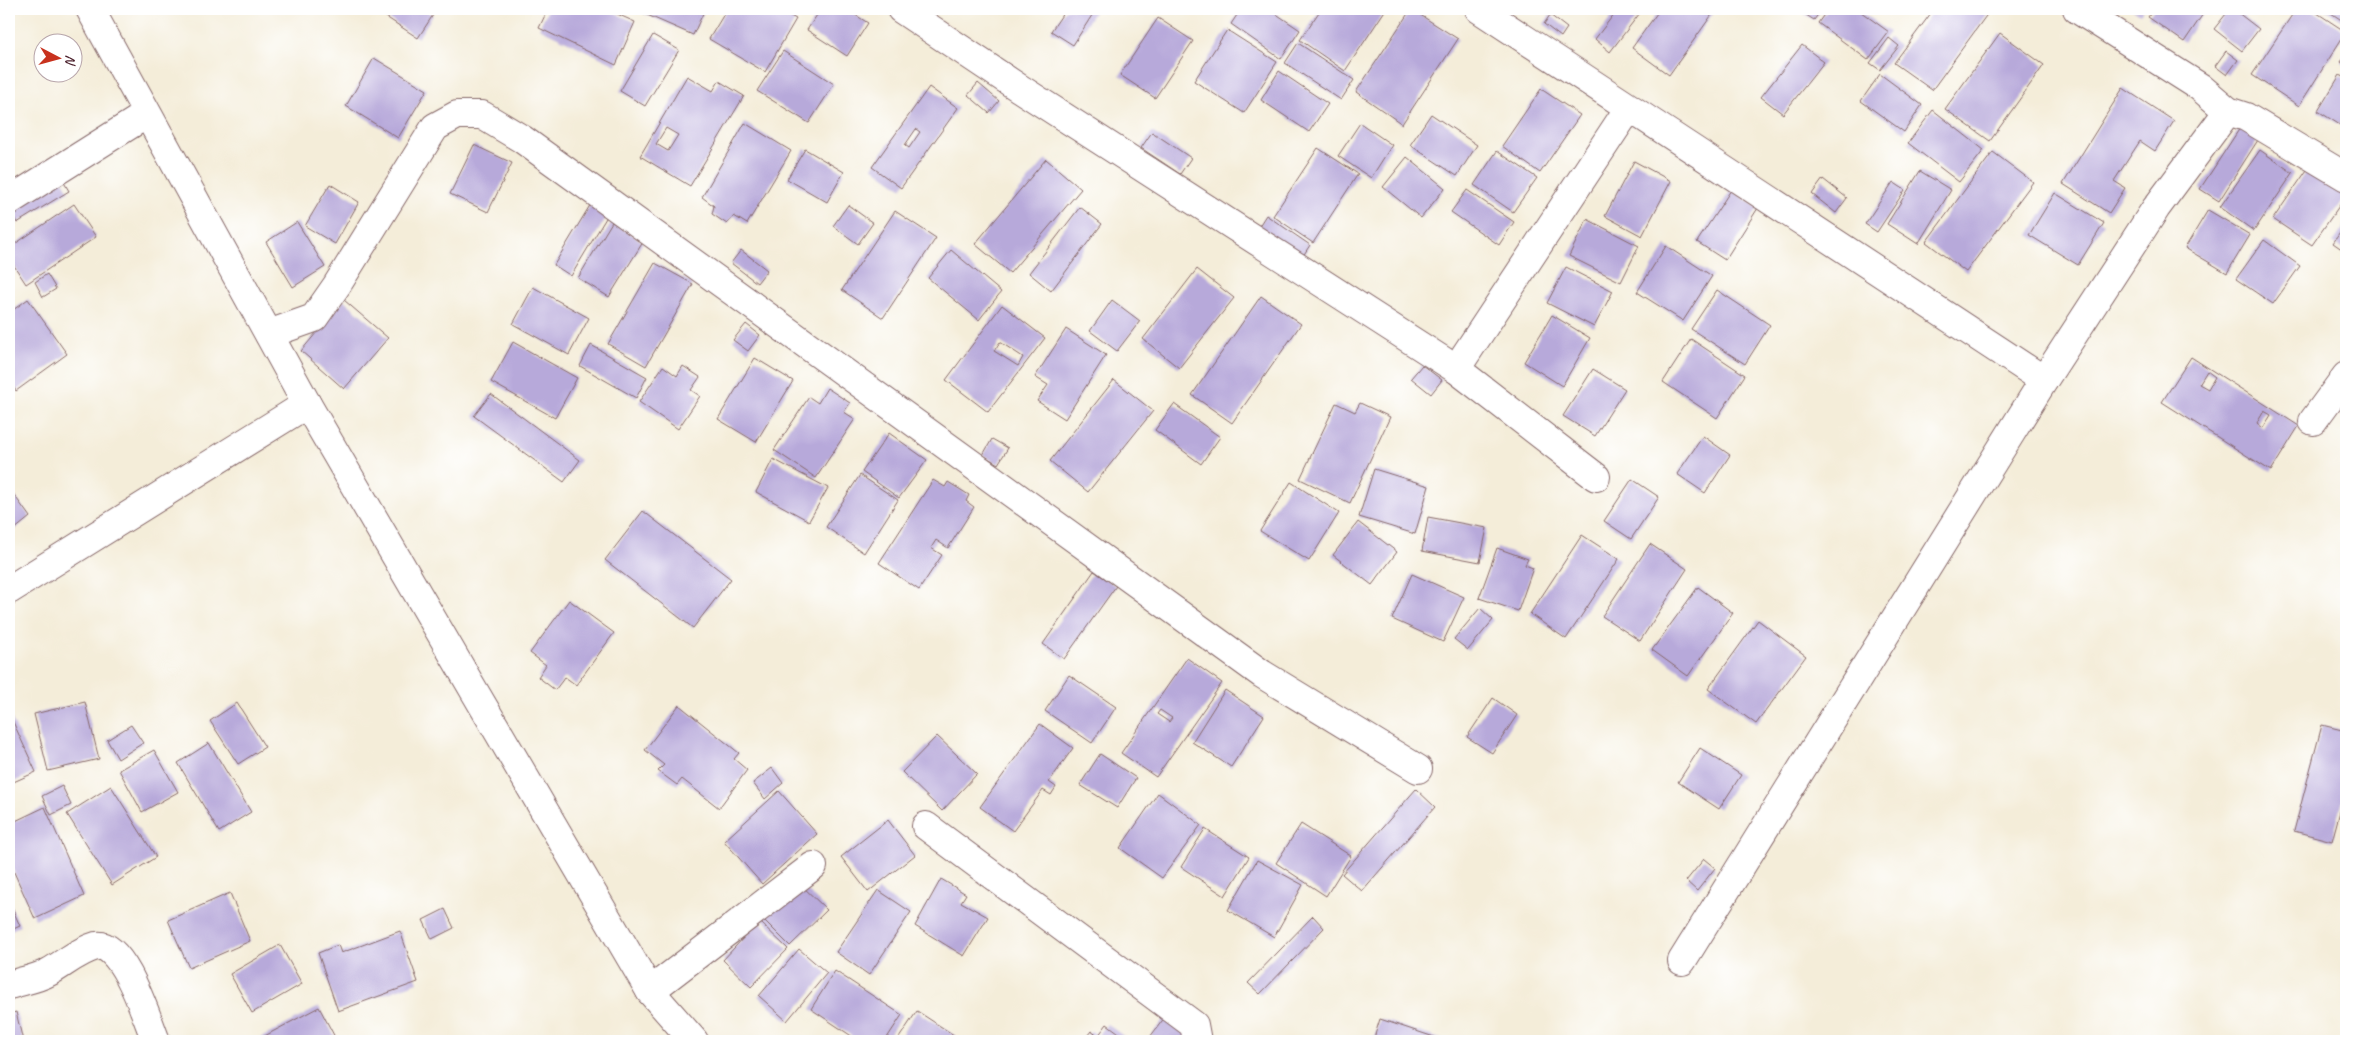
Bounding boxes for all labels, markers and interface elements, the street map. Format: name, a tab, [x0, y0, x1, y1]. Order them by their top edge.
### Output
north arrow	[32, 32, 82, 82]
text: N	[61, 54, 79, 67]

